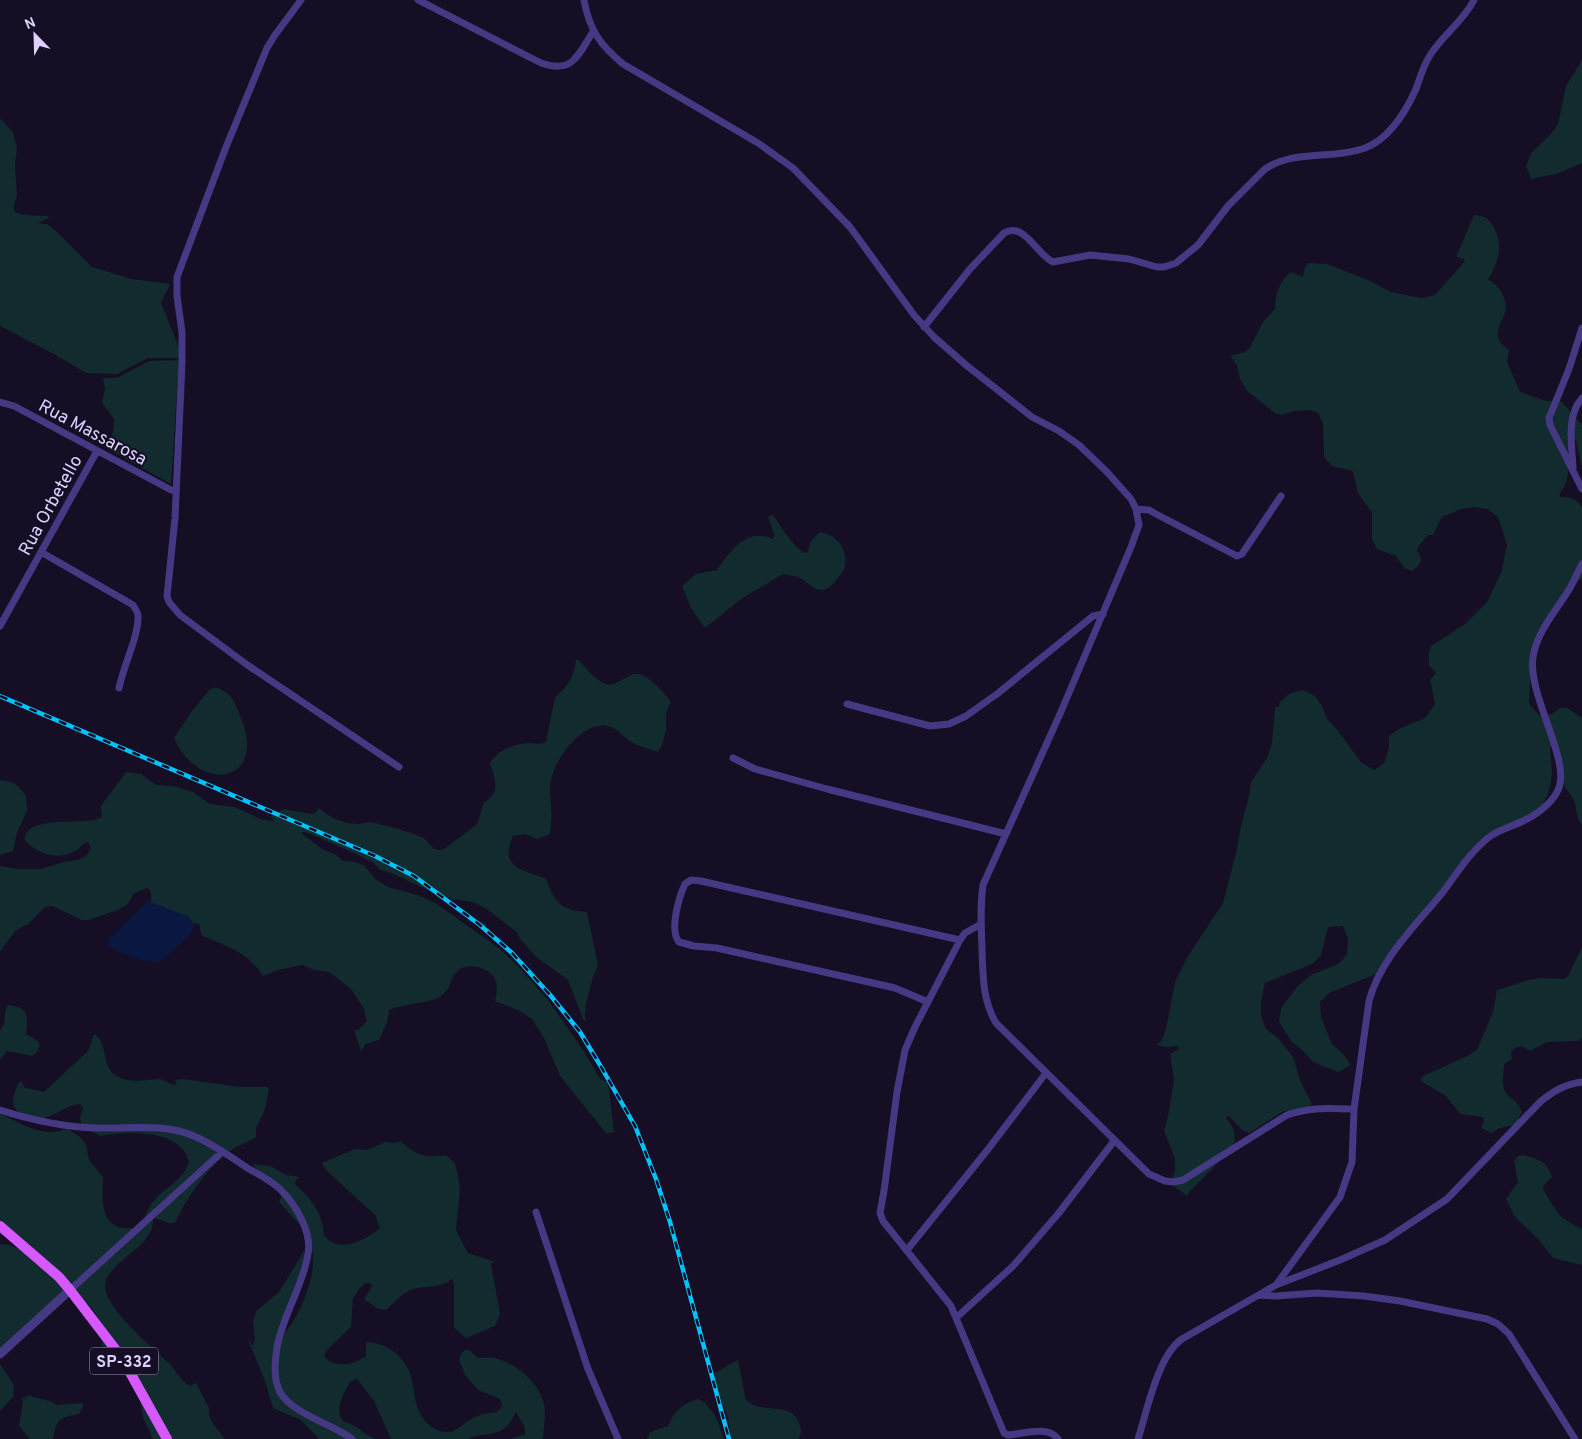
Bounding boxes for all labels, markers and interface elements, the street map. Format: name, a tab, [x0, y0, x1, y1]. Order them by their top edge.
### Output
north arrow	[10, 10, 60, 60]
text: N	[23, 15, 38, 34]
street label: Rua Massarosa	[34, 395, 151, 472]
street label: Rua Orbetello	[14, 451, 88, 560]
road number: SP-332	[90, 1348, 158, 1374]

